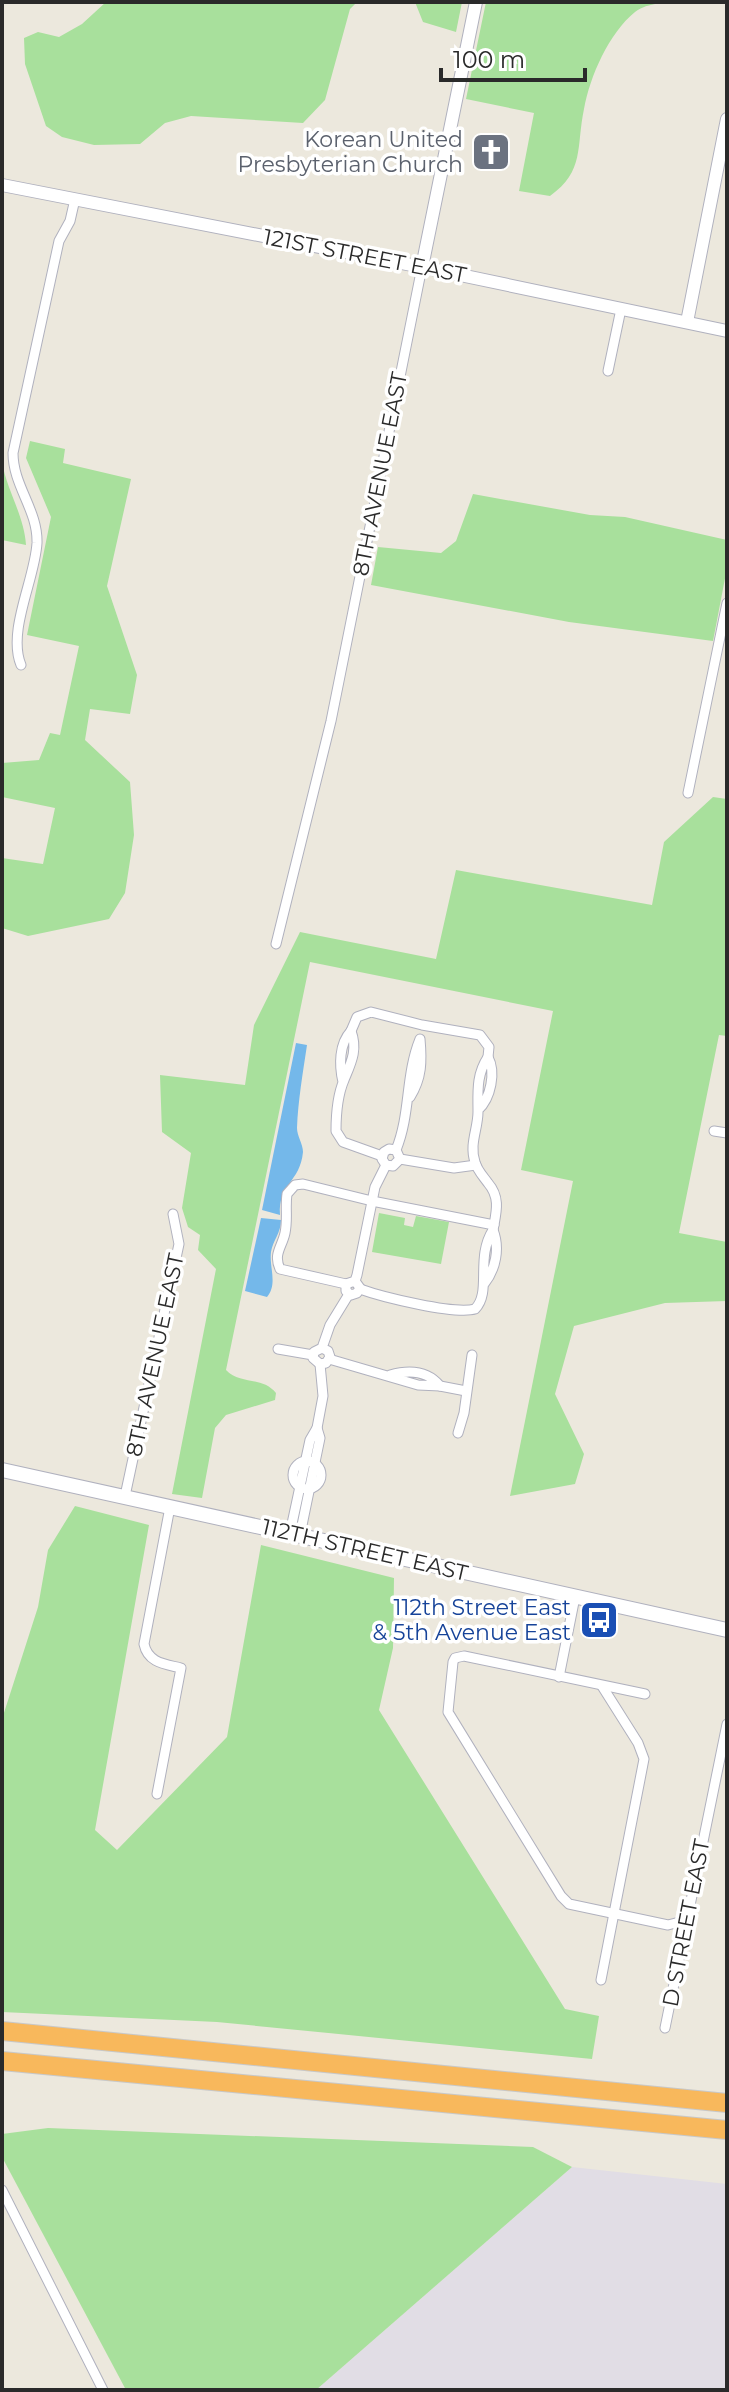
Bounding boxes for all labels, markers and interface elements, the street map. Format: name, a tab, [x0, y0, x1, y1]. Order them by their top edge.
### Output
scale bar	[441, 32, 585, 82]
text: 100 m	[453, 45, 525, 74]
place label: Korean United Presbyterian Church	[238, 126, 463, 178]
church icon: Korean United Presbyterian Church	[470, 131, 512, 173]
street label: 121ST STREET EAST	[261, 223, 469, 289]
street label: 8TH AVENUE EAST	[347, 369, 413, 578]
street label: 8TH AVENUE EAST	[120, 1251, 190, 1459]
street label: 112TH STREET EAST	[259, 1513, 471, 1587]
place label: 112th Street East & 5th Avenue East	[373, 1594, 571, 1646]
bus stop icon: 112th Street East & 5th Avenue East	[578, 1599, 620, 1641]
street label: D STREET EAST	[657, 1837, 716, 2009]

